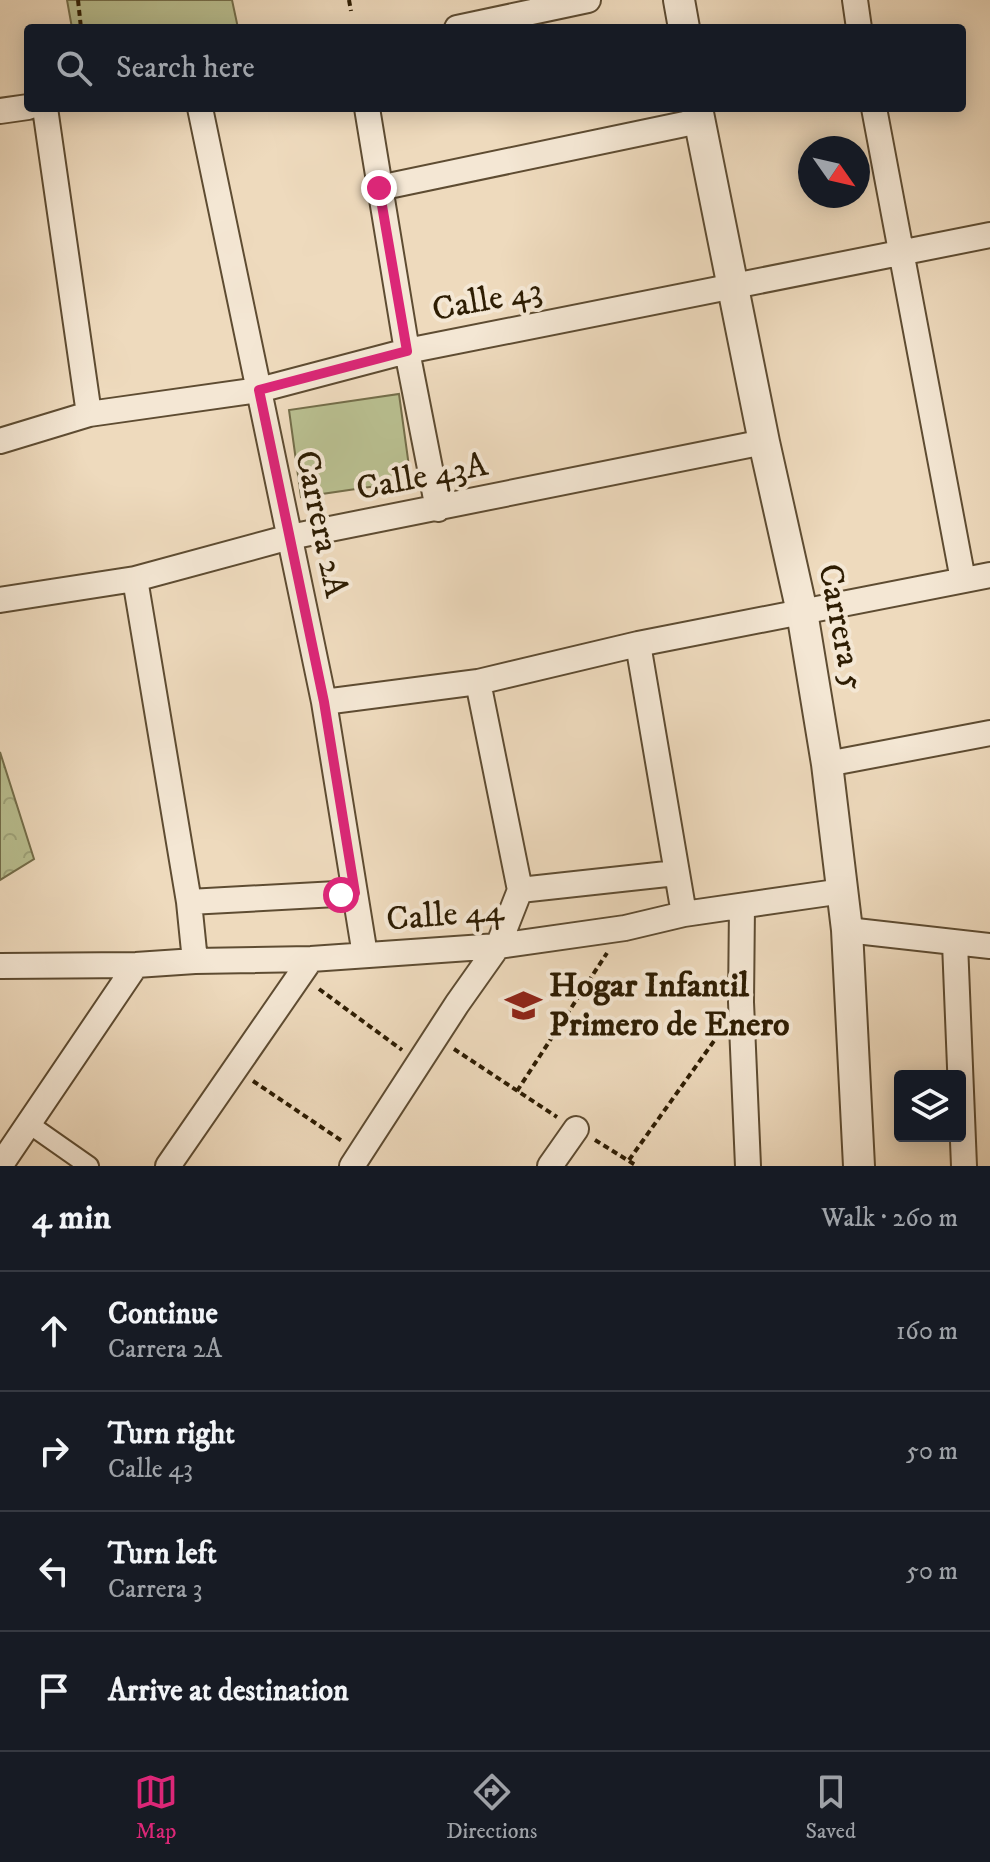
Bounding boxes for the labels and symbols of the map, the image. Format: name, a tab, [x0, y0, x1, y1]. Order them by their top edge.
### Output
north arrow	[798, 136, 870, 208]
route end	[361, 170, 397, 206]
street label: Calle 43	[429, 269, 545, 331]
street label: Calle 43A	[353, 444, 491, 510]
street label: Carrera 2A	[285, 447, 357, 602]
street label: Carrera 5	[808, 560, 874, 694]
route start	[323, 877, 359, 913]
street label: Calle 44	[384, 889, 507, 941]
place label: Hogar Infantil Primero de Enero	[549, 965, 789, 1046]
school or university icon: Hogar Infantil Primero de Enero	[504, 987, 542, 1025]

